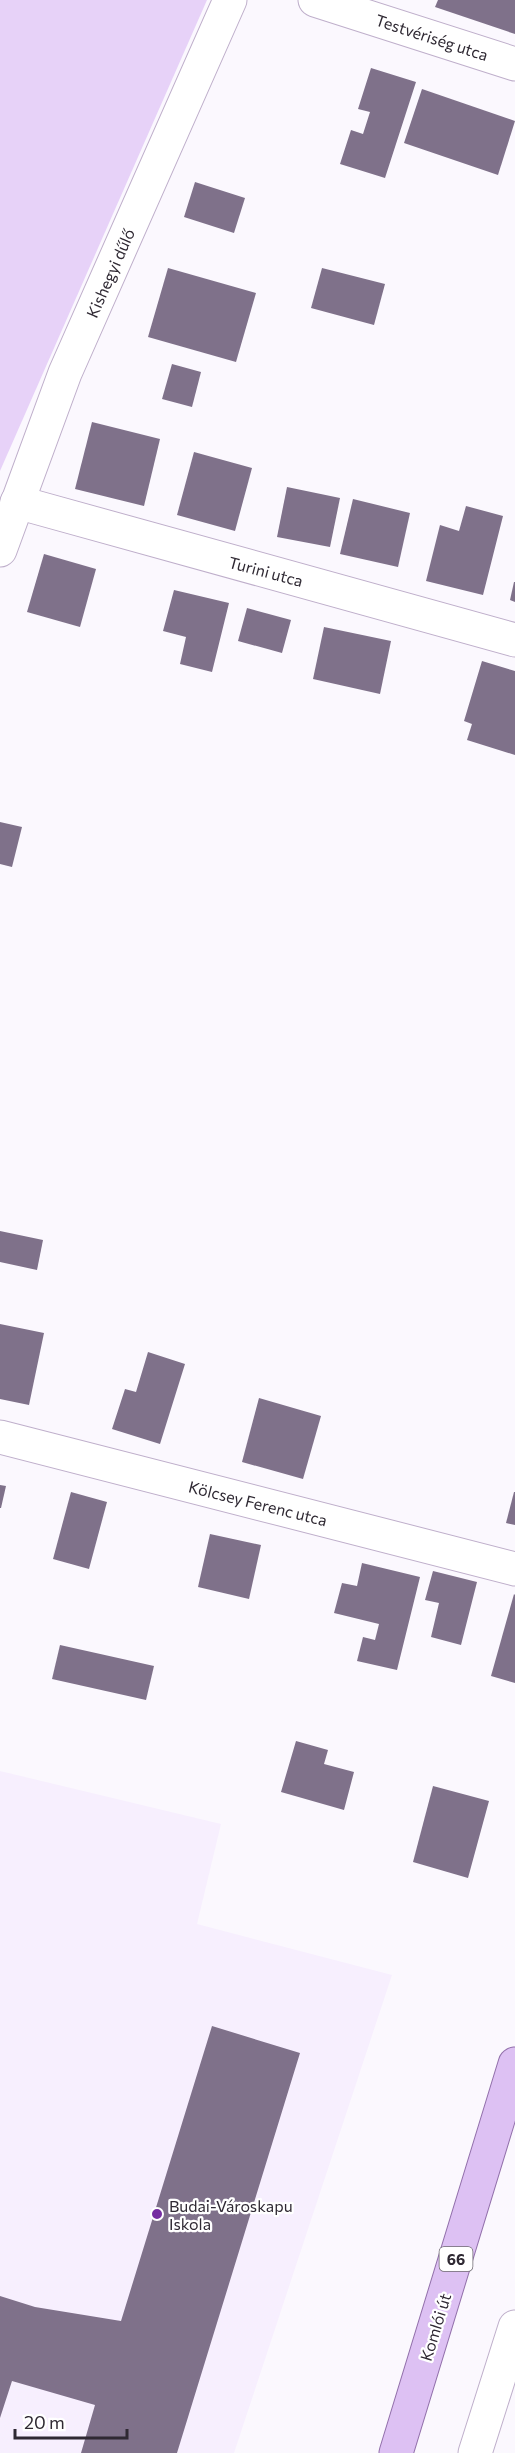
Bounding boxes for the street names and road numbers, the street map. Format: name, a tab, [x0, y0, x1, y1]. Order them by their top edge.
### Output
street label: Testvériség utca	[373, 10, 491, 64]
street label: Kishegyi dűlő	[82, 225, 138, 321]
street label: Turini utca	[227, 552, 305, 590]
street label: Kölcsey Ferenc utca	[187, 1477, 329, 1529]
road number: 66	[440, 2247, 472, 2271]
street label: Komlói út	[416, 2290, 454, 2363]

